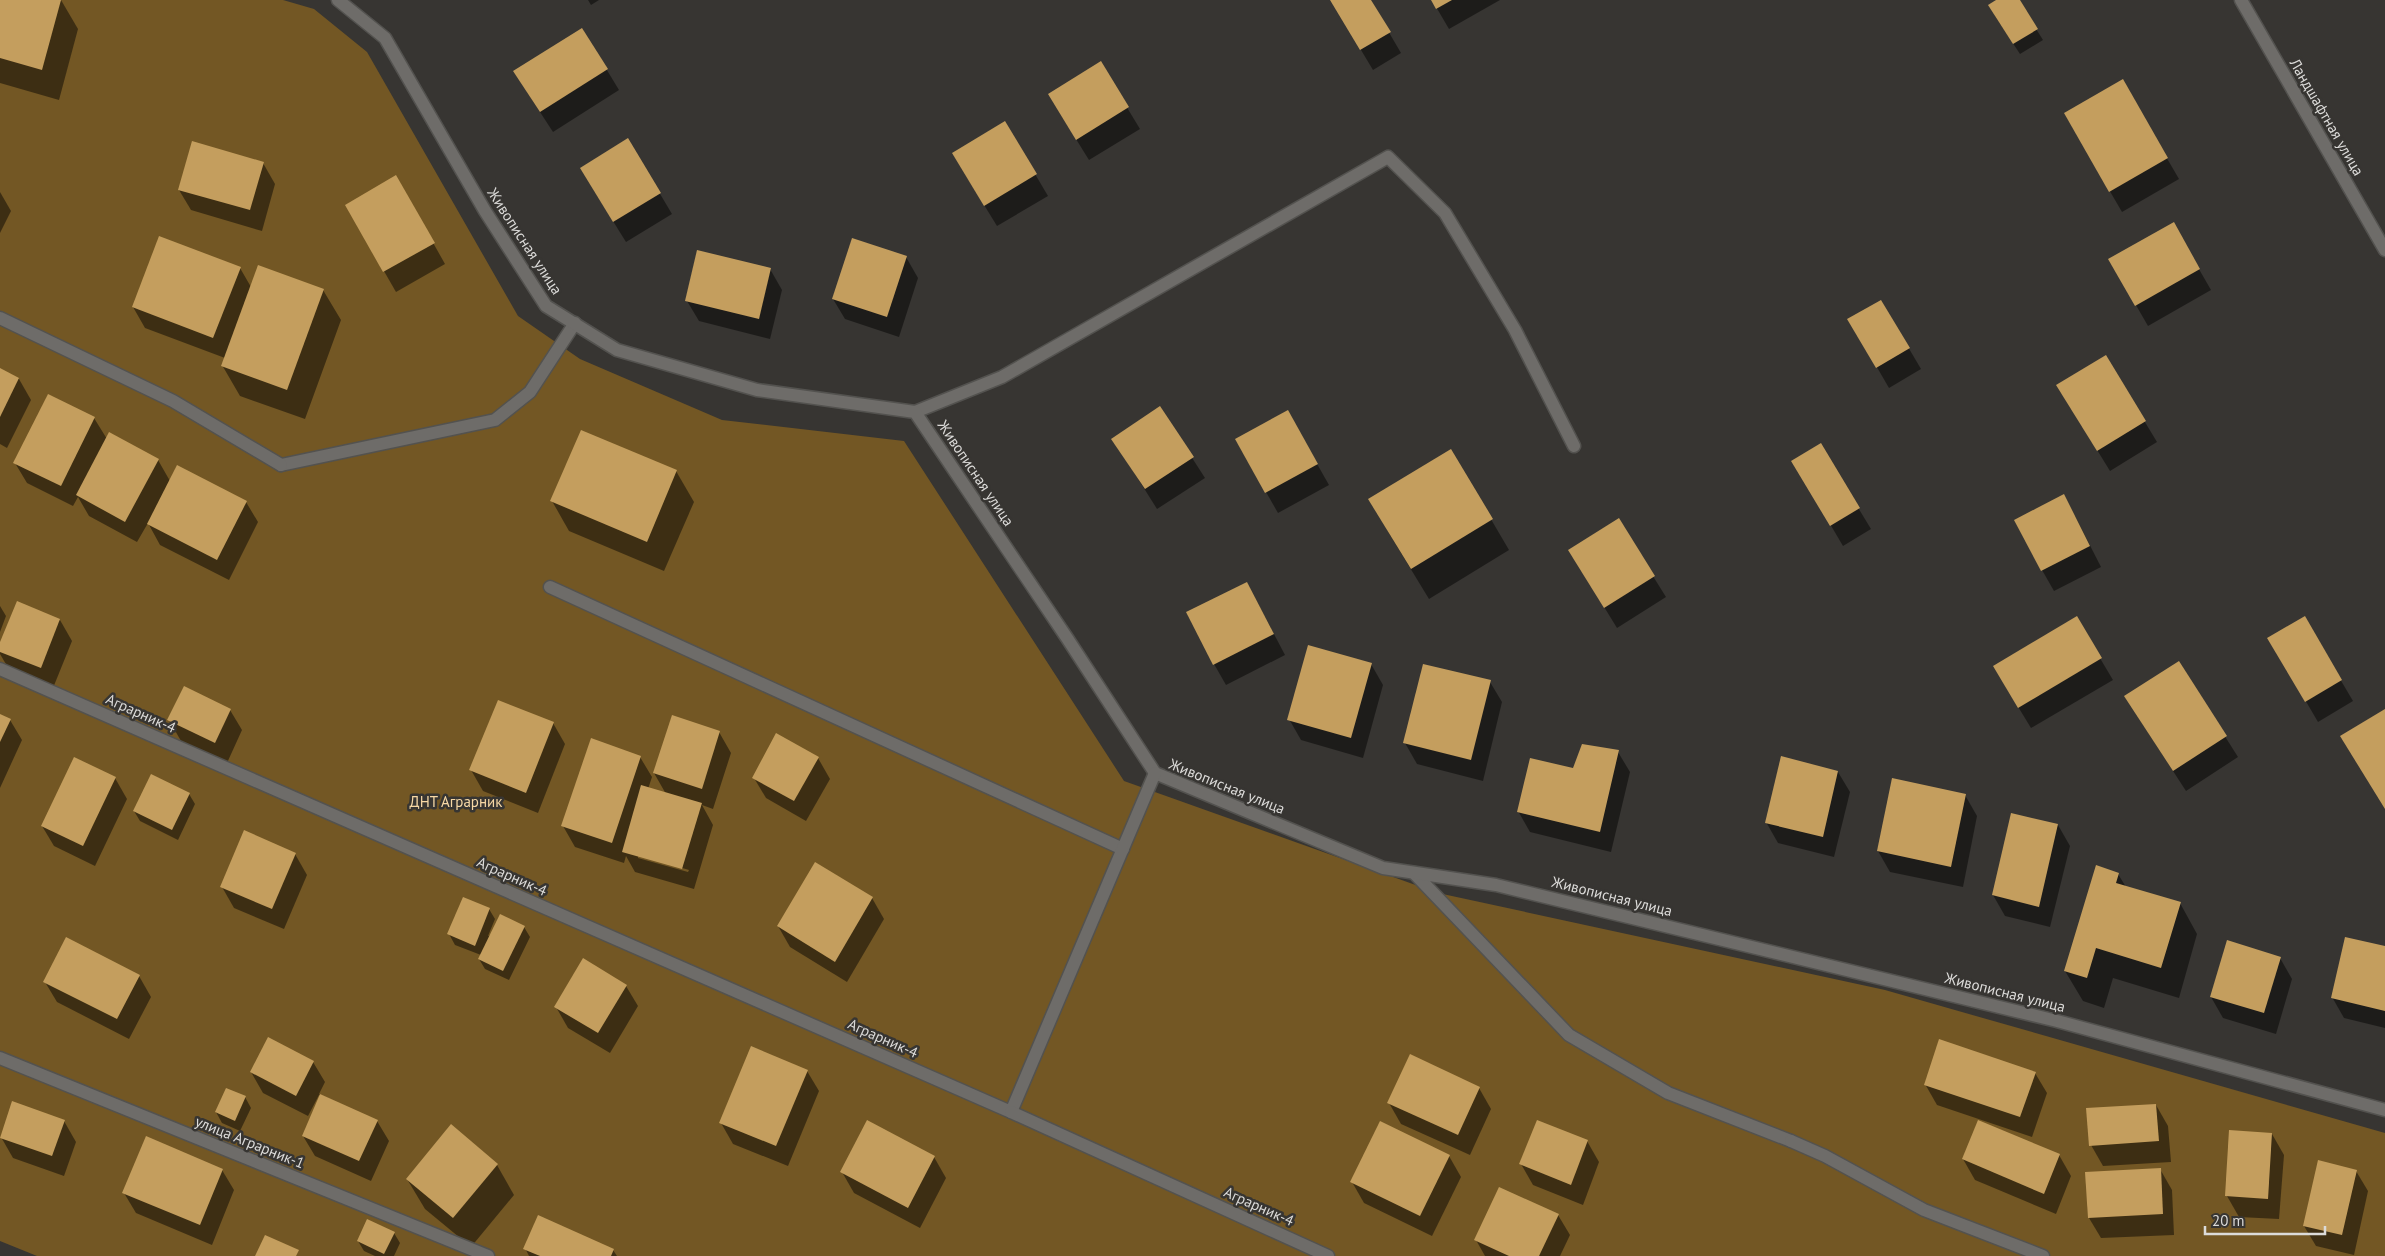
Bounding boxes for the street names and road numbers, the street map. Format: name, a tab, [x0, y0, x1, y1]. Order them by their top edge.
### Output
street label: Ландшафтная улица	[2285, 54, 2368, 179]
street label: Живописная улица	[483, 183, 567, 298]
street label: Живописная улица	[933, 416, 1018, 530]
street label: Аграрник-4	[103, 689, 179, 737]
street label: Живописная улица	[1165, 754, 1288, 818]
street label: Аграрник-4	[474, 852, 550, 900]
street label: Живописная улица	[1549, 872, 1674, 920]
street label: Живописная улица	[1942, 968, 2067, 1016]
street label: Аграрник-4	[845, 1014, 921, 1062]
street label: улица Аграрник-1	[192, 1111, 308, 1173]
street label: Аграрник-4	[1221, 1182, 1297, 1230]

